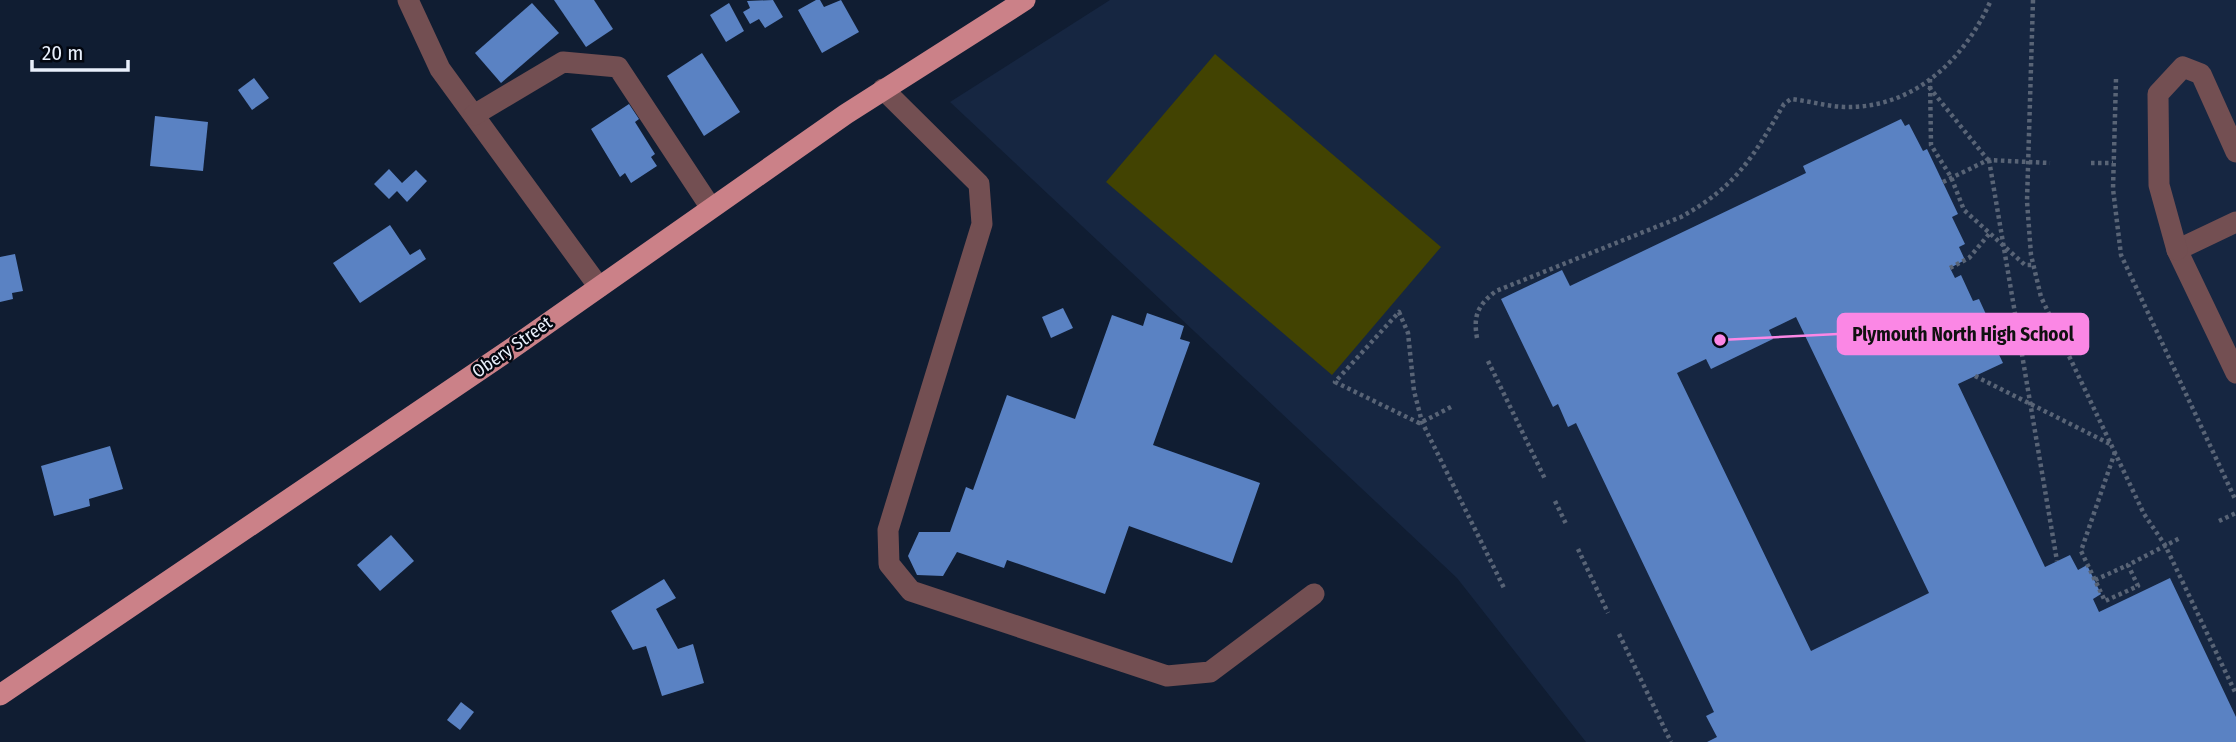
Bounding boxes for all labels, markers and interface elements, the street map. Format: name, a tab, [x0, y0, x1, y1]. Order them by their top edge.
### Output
scale bar	[32, 28, 128, 72]
text: 20 m	[42, 40, 83, 66]
street label: Obery Street	[468, 311, 556, 383]
callout: Plymouth North High School	[1838, 314, 2088, 354]
text: Plymouth North High School	[1852, 323, 2075, 346]

